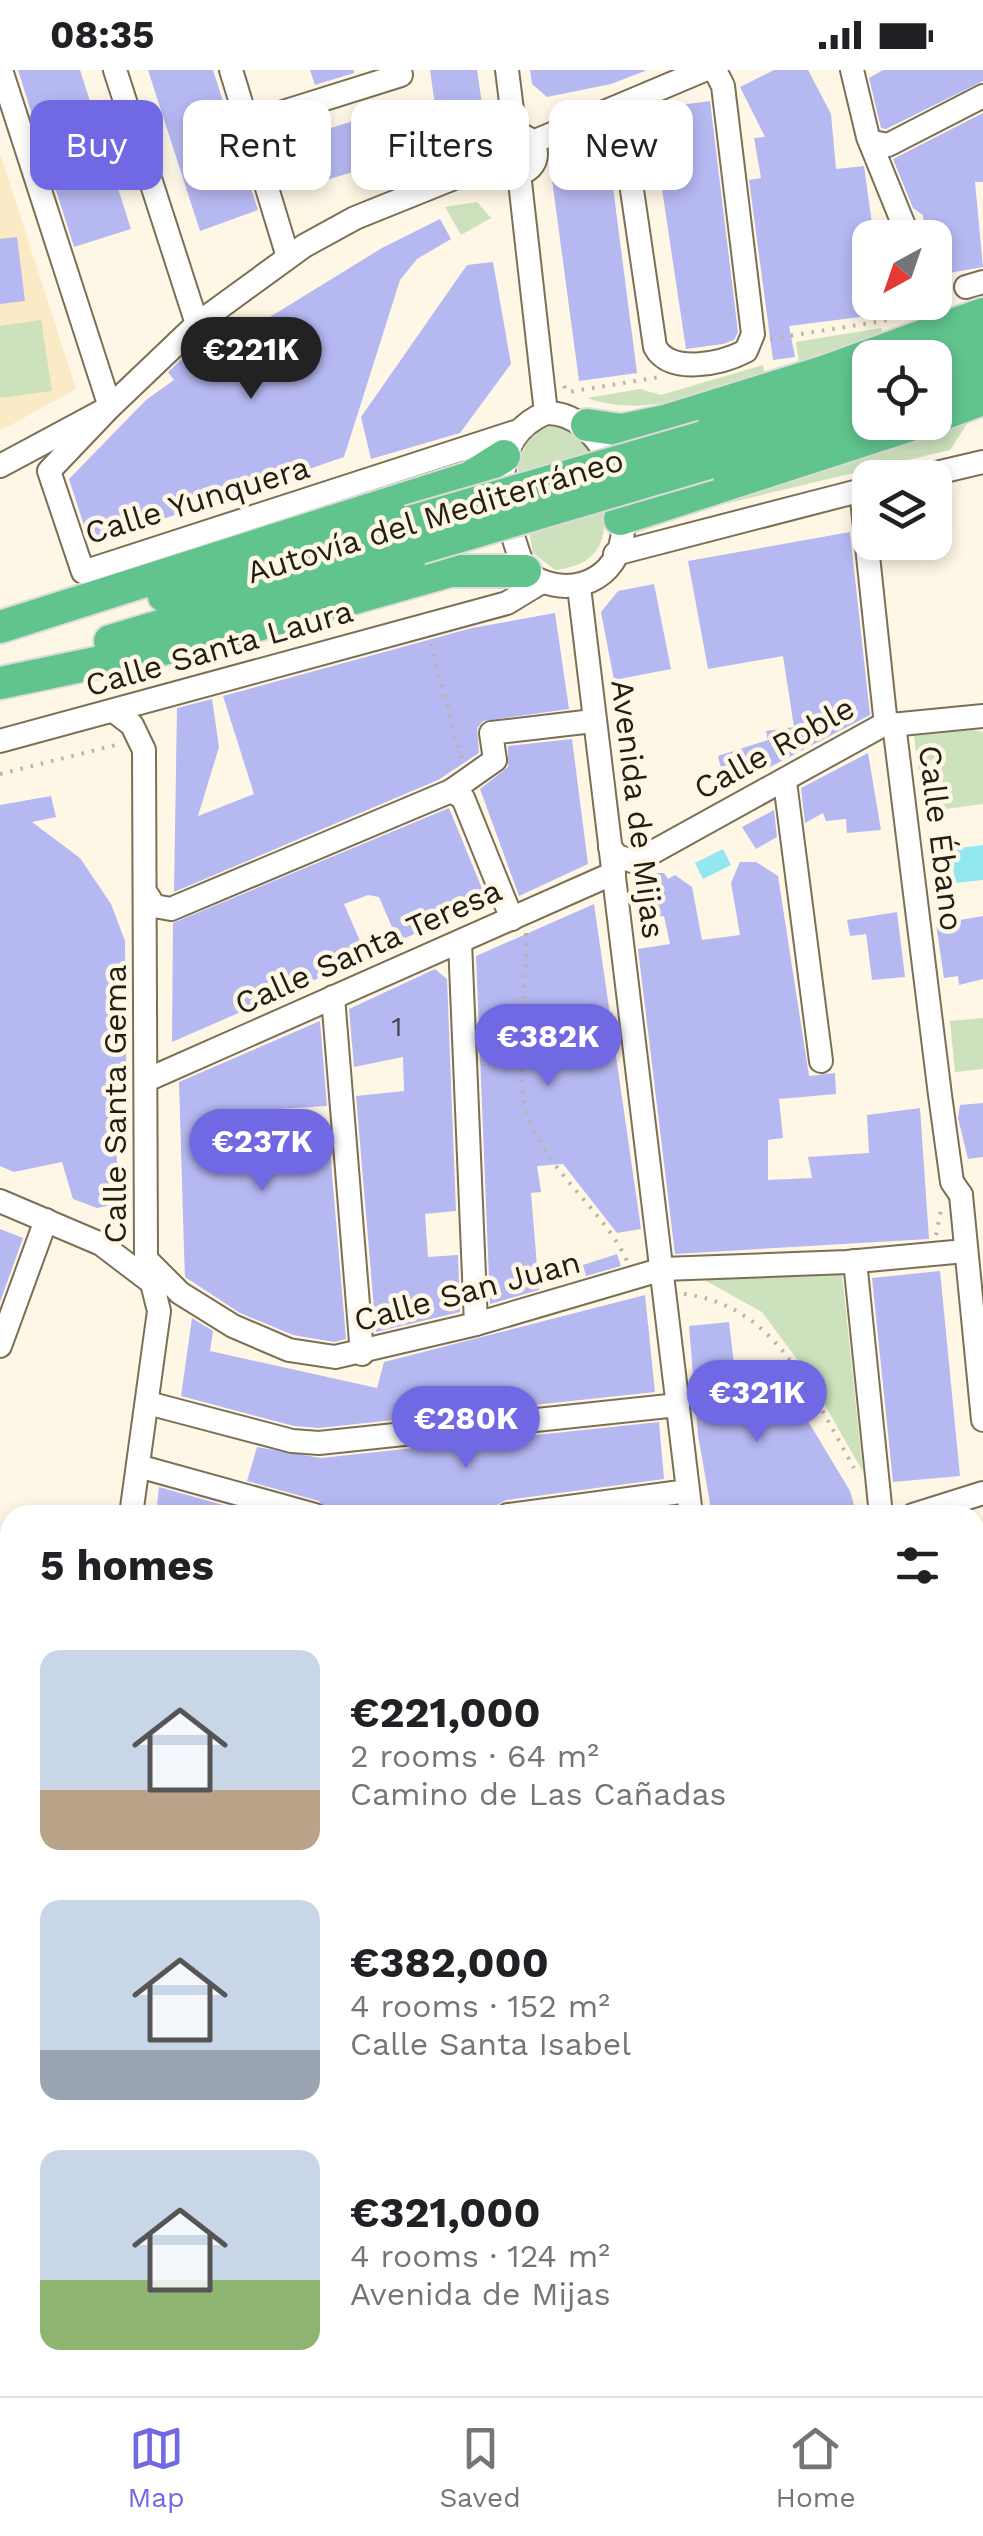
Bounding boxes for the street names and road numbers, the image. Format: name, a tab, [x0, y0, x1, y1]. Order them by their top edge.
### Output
street label: Autovía del Mediterráneo	[242, 441, 628, 591]
street label: Calle Yunquera	[80, 448, 314, 552]
street label: Calle Santa Laura	[81, 592, 357, 704]
street label: Avenida de Mijas	[603, 677, 673, 941]
street label: Calle Roble	[687, 688, 861, 808]
street label: Calle Ébano	[911, 743, 971, 933]
street label: Calle Santa Teresa	[229, 871, 507, 1023]
street label: Calle Santa Gema	[96, 965, 134, 1243]
street label: Calle San Juan	[350, 1243, 584, 1339]

